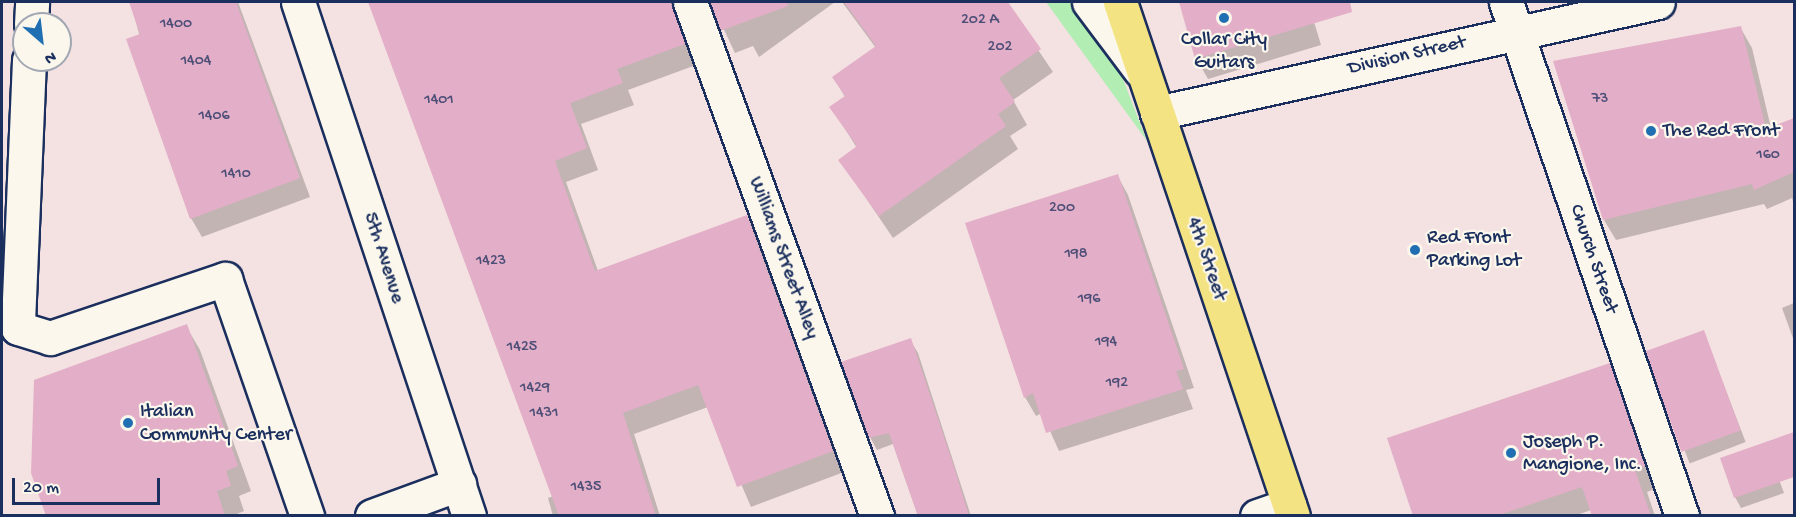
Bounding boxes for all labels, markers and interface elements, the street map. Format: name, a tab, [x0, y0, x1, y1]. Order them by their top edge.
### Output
house number: 202 A	[961, 11, 999, 31]
marker: Collar City Guitars	[1217, 11, 1231, 25]
north arrow	[12, 12, 72, 72]
house number: 1400	[160, 15, 192, 35]
place label: Collar City Guitars	[1181, 28, 1267, 75]
street label: Division Street	[1346, 31, 1468, 81]
house number: 202	[988, 38, 1012, 58]
text: N	[41, 46, 59, 67]
house number: 1404	[181, 52, 211, 72]
house number: 73	[1592, 90, 1608, 110]
house number: 1401	[424, 91, 454, 111]
house number: 1406	[198, 107, 230, 127]
place label: The Red Front	[1663, 119, 1779, 143]
marker: The Red Front	[1644, 124, 1658, 138]
house number: 160	[1756, 146, 1780, 166]
house number: 1410	[221, 165, 251, 185]
street label: Williams Street Alley	[743, 174, 823, 342]
house number: 200	[1049, 199, 1075, 219]
street label: Church Street	[1563, 201, 1623, 317]
street label: 5th Avenue	[357, 209, 409, 307]
street label: 4th Street	[1181, 214, 1231, 304]
place label: Red Front Parking Lot	[1427, 226, 1521, 273]
marker: Red Front Parking Lot	[1408, 243, 1422, 257]
house number: 198	[1064, 245, 1088, 265]
house number: 1423	[476, 252, 506, 272]
house number: 196	[1078, 290, 1100, 310]
house number: 194	[1095, 333, 1117, 353]
house number: 1425	[507, 338, 537, 358]
house number: 192	[1106, 374, 1128, 394]
house number: 1429	[520, 379, 550, 399]
place label: Italian Community Center	[140, 400, 292, 447]
house number: 1431	[530, 404, 558, 424]
marker: Italian Community Center	[121, 416, 135, 430]
place label: Joseph P. Mangione, Inc.	[1523, 430, 1642, 477]
marker: Joseph P. Mangione, Inc.	[1504, 446, 1518, 460]
scale bar	[15, 466, 164, 504]
text: 20 m	[23, 478, 59, 499]
house number: 1435	[571, 478, 601, 498]

